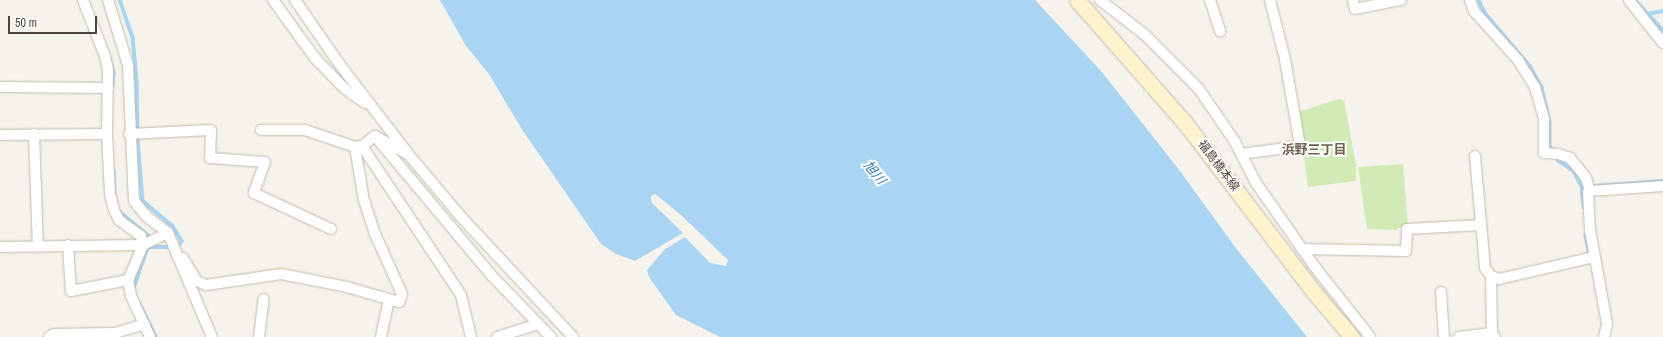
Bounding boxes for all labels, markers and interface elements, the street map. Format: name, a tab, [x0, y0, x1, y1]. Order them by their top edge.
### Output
scale bar	[10, 8, 99, 34]
text: 50 m	[15, 15, 37, 31]
street label: 福島橋本線	[1194, 138, 1242, 194]
district label: 浜野三丁目	[1282, 142, 1346, 158]
water label: 旭川	[860, 158, 888, 188]

